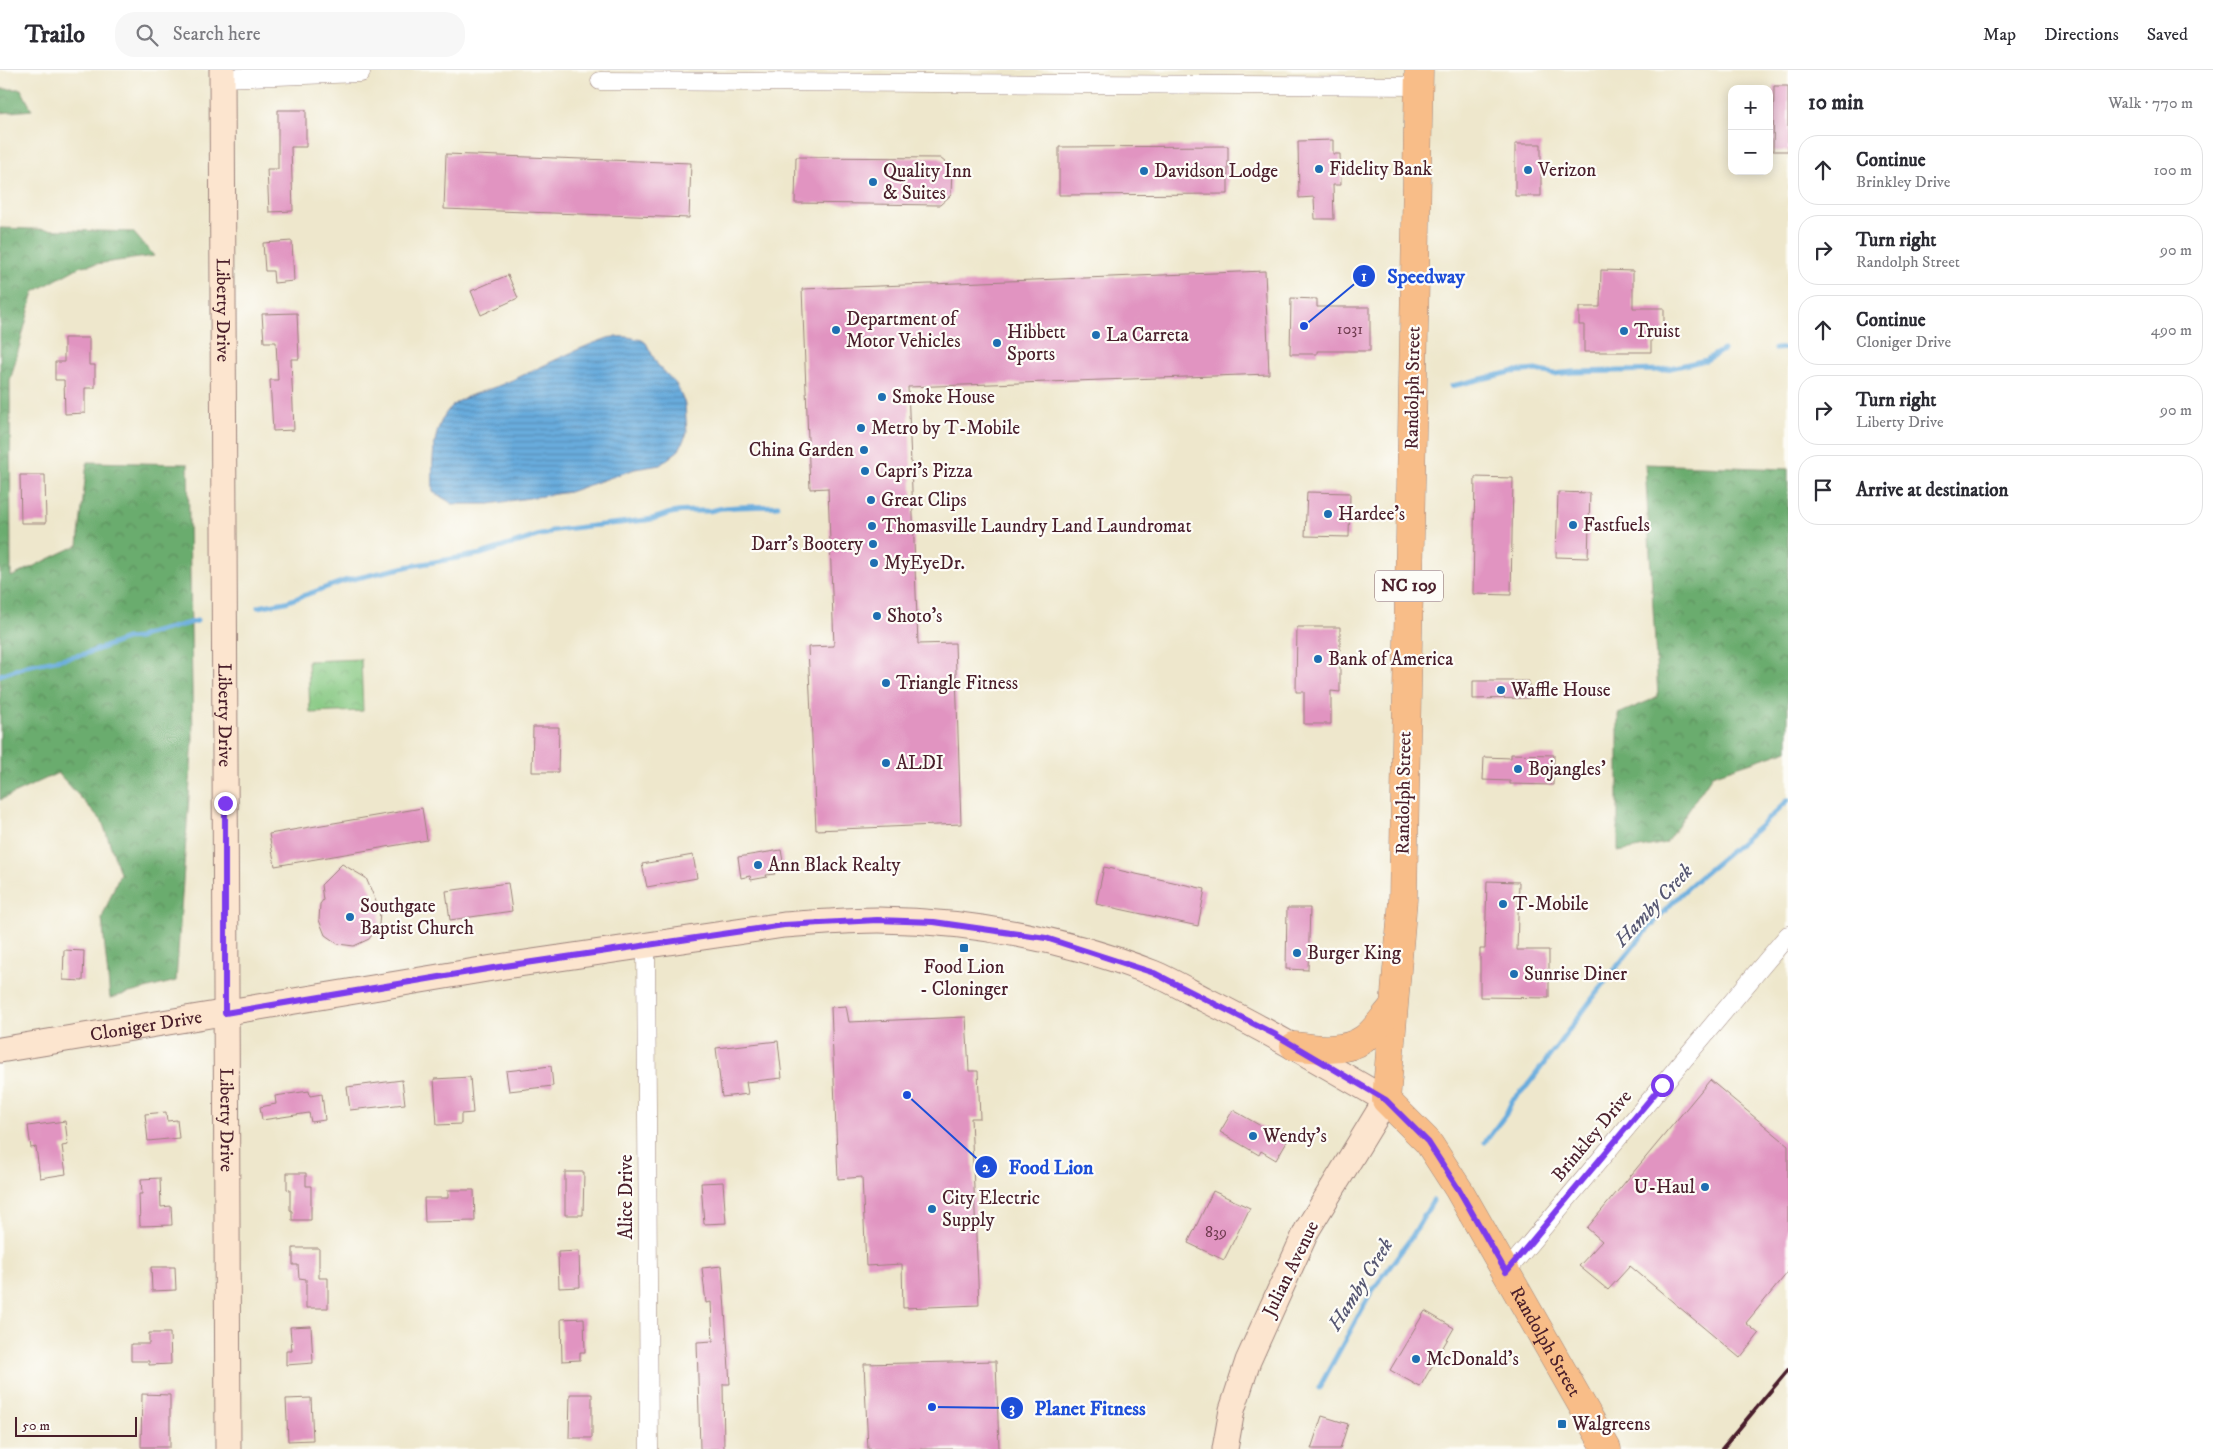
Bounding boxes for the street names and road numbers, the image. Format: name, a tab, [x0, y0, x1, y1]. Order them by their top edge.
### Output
street label: Liberty Drive	[211, 258, 235, 362]
street label: Randolph Street	[1400, 326, 1426, 450]
road number: NC 109	[1375, 571, 1443, 602]
street label: Liberty Drive	[213, 663, 237, 767]
street label: Randolph Street	[1391, 731, 1417, 855]
street label: Cloniger Drive	[88, 1005, 204, 1046]
street label: Liberty Drive	[215, 1068, 238, 1172]
street label: Brinkley Drive	[1547, 1086, 1637, 1186]
street label: Alice Drive	[615, 1154, 638, 1240]
street label: Julian Avenue	[1257, 1217, 1324, 1323]
street label: Randolph Street	[1505, 1282, 1586, 1401]

